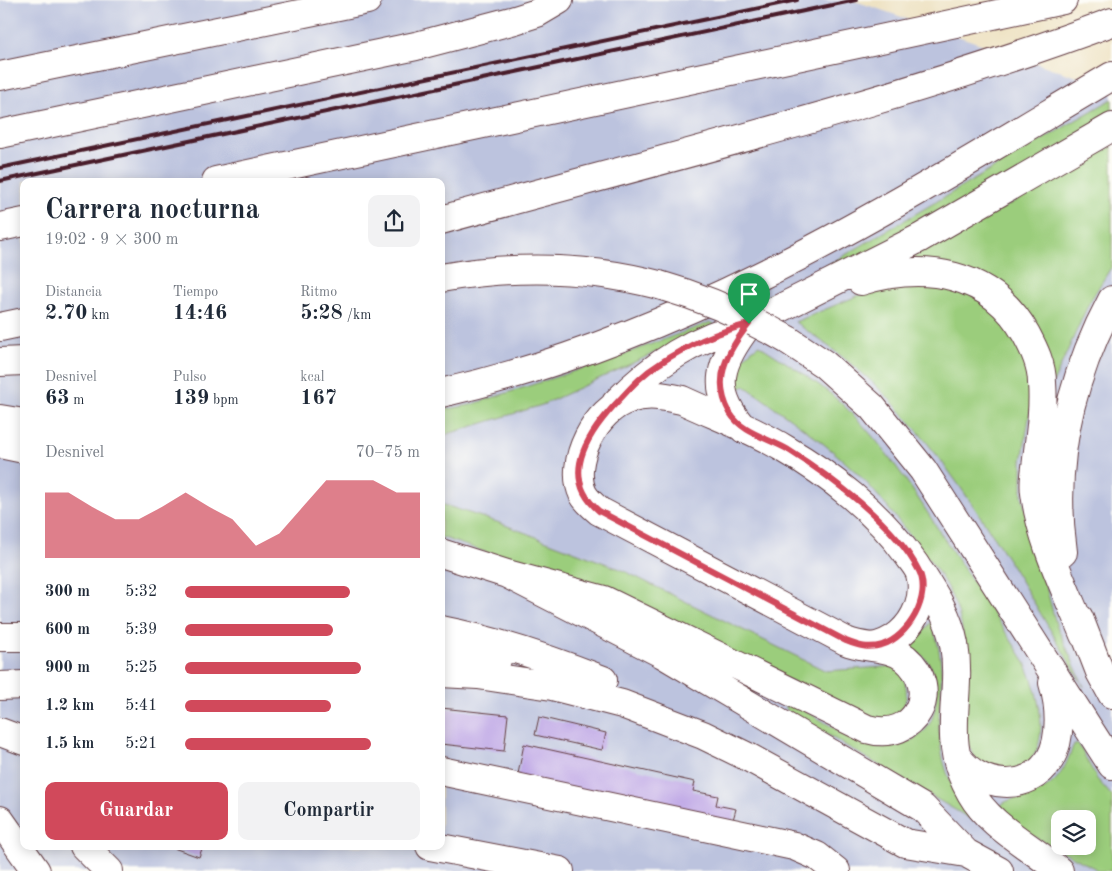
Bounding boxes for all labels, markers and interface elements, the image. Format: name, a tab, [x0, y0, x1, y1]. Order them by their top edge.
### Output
button: share	[368, 195, 420, 247]
text: Carrera nocturna	[45, 197, 260, 225]
text: 19:02 · 9 × 300 m	[45, 232, 178, 248]
pin	[728, 273, 770, 324]
icon: arrive	[735, 280, 763, 308]
text: Distancia	[45, 285, 102, 299]
text: Tiempo	[173, 285, 218, 299]
text: Ritmo	[300, 285, 337, 299]
text: 2.70	[45, 303, 87, 324]
text: 14:46	[173, 303, 227, 324]
text: 5:28	[300, 303, 343, 324]
text: km	[87, 308, 110, 322]
text: /km	[343, 308, 371, 322]
text: Desnivel	[45, 370, 97, 384]
text: Pulso	[173, 370, 206, 384]
text: kcal	[300, 370, 324, 384]
text: 63	[45, 388, 69, 409]
text: 139	[173, 388, 209, 409]
text: 167	[300, 388, 337, 409]
text: m	[69, 393, 84, 407]
text: bpm	[209, 393, 239, 407]
text: Desnivel	[45, 445, 104, 461]
text: 70–75 m	[356, 445, 420, 461]
text: 300 m	[45, 584, 90, 600]
text: 5:32	[125, 584, 157, 600]
text: 600 m	[45, 622, 90, 638]
text: 5:39	[125, 622, 157, 638]
text: 900 m	[45, 660, 90, 676]
text: 5:25	[125, 660, 157, 676]
text: 1.2 km	[45, 698, 94, 714]
text: 5:41	[125, 698, 157, 714]
text: 1.5 km	[45, 736, 94, 752]
text: 5:21	[125, 736, 157, 752]
button: Guardar	[45, 782, 228, 840]
button: Compartir	[238, 782, 420, 840]
map controls	[1051, 810, 1096, 855]
button: layers	[1051, 810, 1096, 855]

